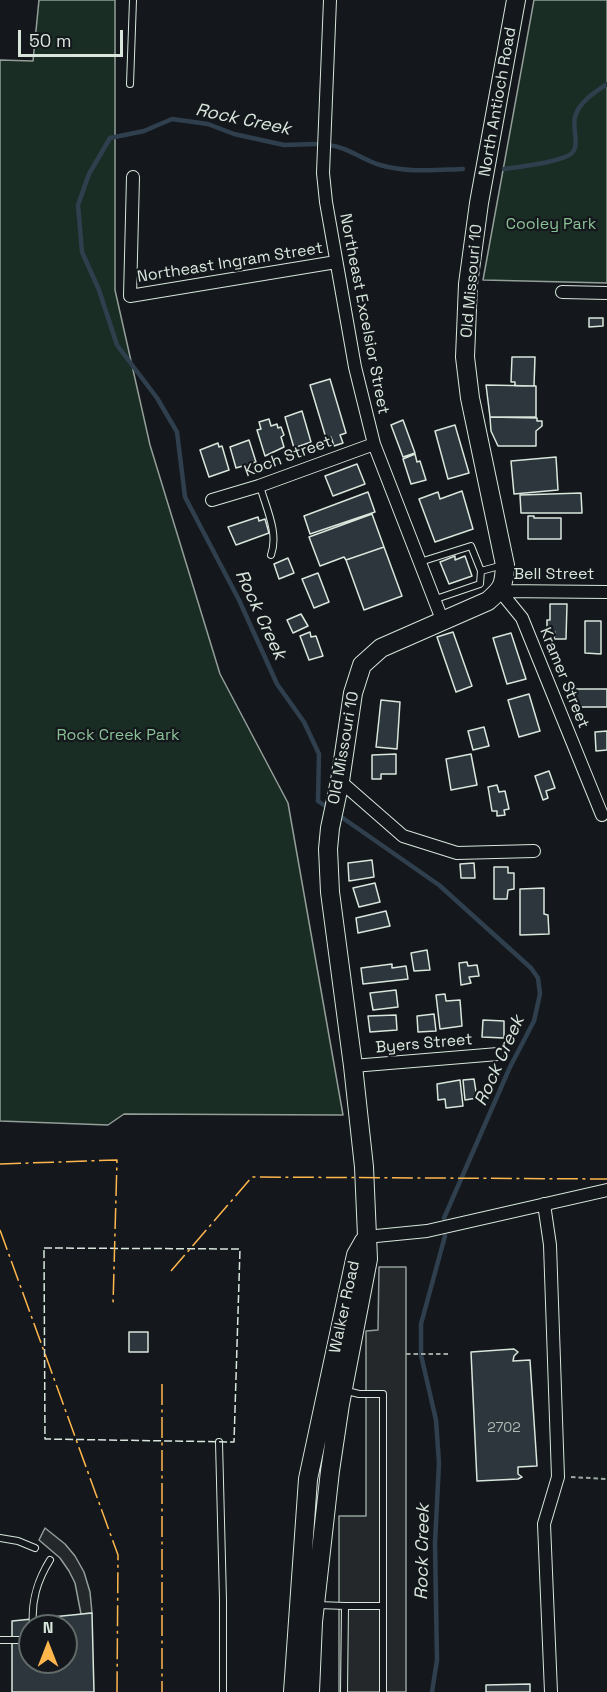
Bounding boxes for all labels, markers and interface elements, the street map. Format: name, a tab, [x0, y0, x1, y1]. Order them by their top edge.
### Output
scale bar	[21, 18, 126, 56]
street label: North Antioch Road	[475, 26, 521, 178]
text: 50 m	[29, 29, 71, 52]
water label: Rock Creek	[194, 99, 292, 141]
street label: Northeast Excelsior Street	[335, 212, 393, 416]
park label: Cooley Park	[506, 215, 596, 235]
street label: Old Missouri 10	[457, 223, 487, 339]
street label: Northeast Ingram Street	[136, 239, 324, 287]
street label: Koch Street	[242, 432, 334, 482]
street label: Bell Street	[514, 565, 594, 585]
water label: Rock Creek	[230, 567, 290, 663]
street label: Kramer Street	[535, 625, 593, 731]
street label: Old Missouri 10	[325, 690, 363, 806]
park label: Rock Creek Park	[56, 726, 180, 746]
water label: Rock Creek	[470, 1012, 530, 1110]
street label: Byers Street	[375, 1030, 473, 1058]
street label: Walker Road	[326, 1259, 364, 1355]
house number: 2702	[487, 1420, 521, 1436]
water label: Rock Creek	[411, 1504, 435, 1600]
north arrow	[18, 1614, 78, 1674]
text: N	[43, 1617, 53, 1638]

